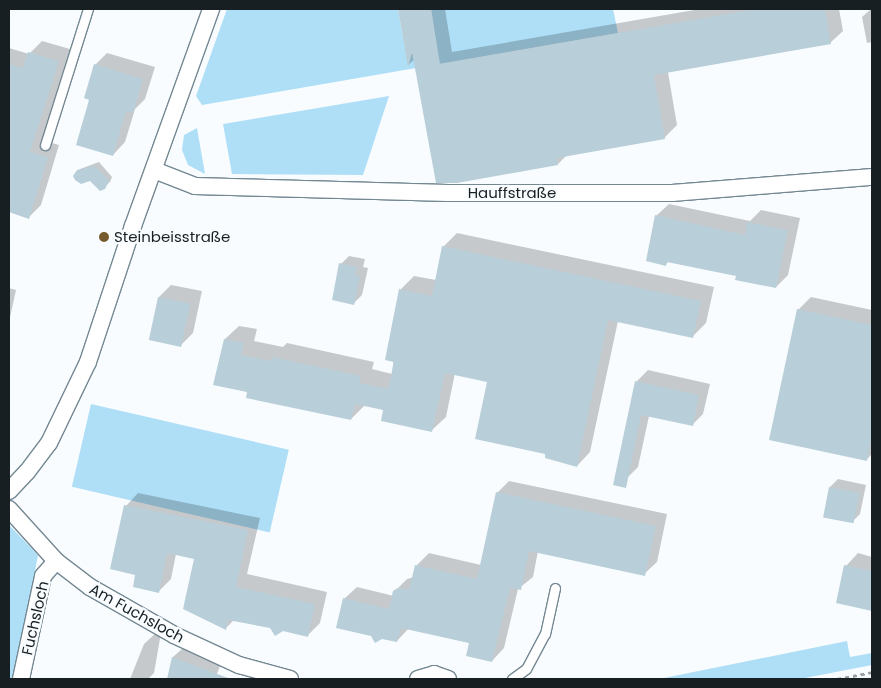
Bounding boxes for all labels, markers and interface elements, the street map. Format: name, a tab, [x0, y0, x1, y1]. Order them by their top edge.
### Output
street label: Hauffstraße	[468, 184, 556, 202]
place label: Steinbeisstraße	[114, 228, 230, 246]
marker: Steinbeisstraße	[98, 231, 110, 243]
street label: Fuchsloch	[18, 579, 52, 657]
street label: Am Fuchsloch	[87, 580, 187, 646]

